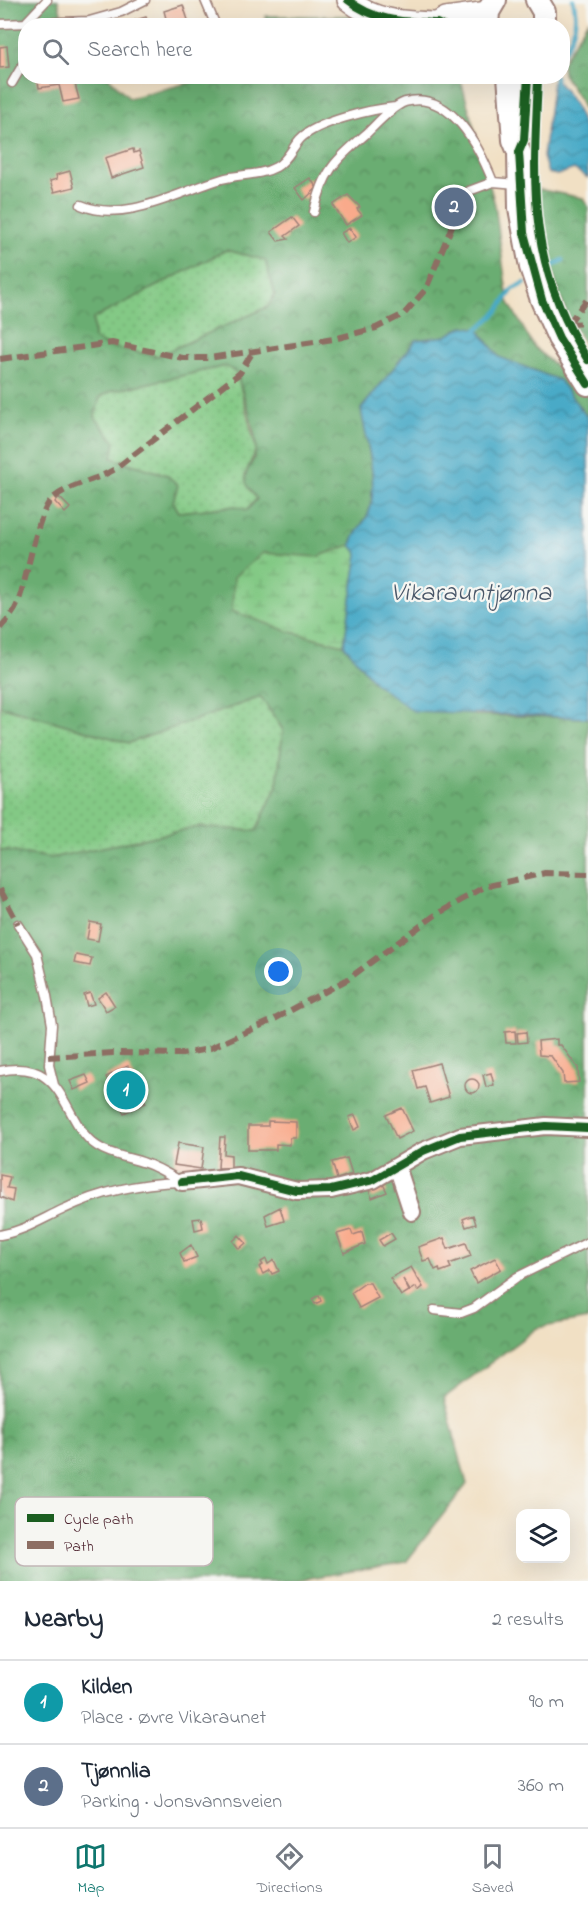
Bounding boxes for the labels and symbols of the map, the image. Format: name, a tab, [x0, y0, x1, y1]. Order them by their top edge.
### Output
pin: 2	[434, 184, 474, 230]
water label: Vikarauntjønna	[391, 575, 552, 613]
your location	[264, 957, 293, 986]
pin: 1	[106, 1068, 146, 1112]
legend	[15, 1497, 213, 1566]
text: Cycle path	[64, 1508, 133, 1532]
text: Path	[64, 1535, 94, 1559]

